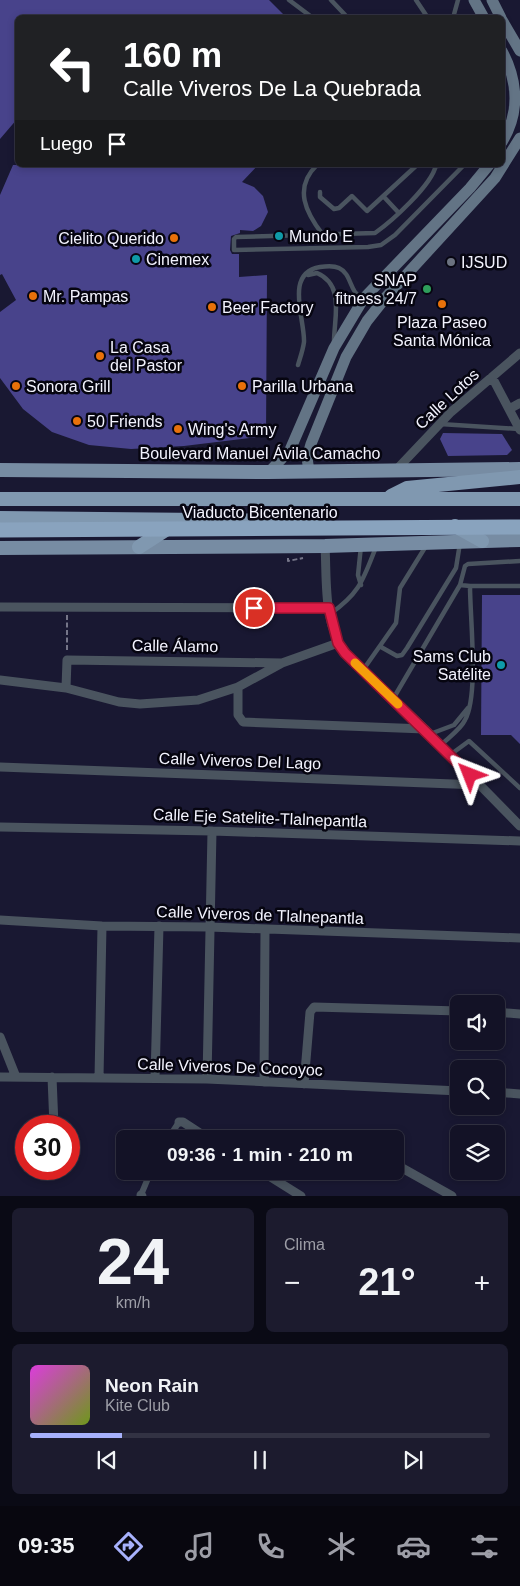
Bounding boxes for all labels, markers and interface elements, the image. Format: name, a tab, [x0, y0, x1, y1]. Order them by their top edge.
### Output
icon: left	[40, 35, 105, 100]
text: 160 m	[123, 35, 222, 74]
text: Calle Viveros De La Quebrada	[123, 76, 421, 101]
icon: arrive	[103, 130, 131, 158]
text: Luego	[40, 133, 93, 154]
place label: Mundo E	[289, 228, 353, 245]
place label: Cielito Querido	[58, 230, 164, 247]
marker: Mundo E	[273, 230, 285, 242]
marker: Cielito Querido	[168, 232, 180, 244]
place label: Cinemex	[146, 251, 209, 268]
marker: Cinemex	[130, 253, 142, 265]
place label: IJSUD	[461, 254, 507, 271]
marker: IJSUD	[445, 256, 457, 268]
place label: SNAP fitness 24/7	[335, 272, 417, 307]
marker: SNAP fitness 24/7	[421, 283, 433, 295]
place label: Mr. Pampas	[43, 288, 128, 305]
marker: Mr. Pampas	[27, 290, 39, 302]
marker: Plaza Paseo Santa Mónica	[436, 298, 448, 310]
place label: Beer Factory	[222, 299, 314, 316]
marker: Beer Factory	[206, 301, 218, 313]
place label: Plaza Paseo Santa Mónica	[393, 314, 491, 349]
place label: La Casa del Pastor	[110, 339, 183, 374]
marker: La Casa del Pastor	[94, 350, 106, 362]
street label: Calle Lotos	[412, 365, 482, 433]
place label: Sonora Grill	[26, 378, 110, 395]
place label: Parilla Urbana	[252, 378, 353, 395]
marker: Sonora Grill	[10, 380, 22, 392]
marker: Parilla Urbana	[236, 380, 248, 392]
place label: 50 Friends	[87, 413, 163, 430]
marker: 50 Friends	[71, 415, 83, 427]
place label: Wing's Army	[188, 421, 276, 438]
marker: Wing's Army	[172, 423, 184, 435]
street label: Boulevard Manuel Ávila Camacho	[139, 444, 381, 462]
street label: Viaducto Bicentenario	[182, 504, 338, 521]
pin	[233, 587, 275, 629]
icon: arrive	[240, 594, 268, 622]
street label: Calle Álamo	[132, 636, 218, 655]
place label: Sams Club Satélite	[413, 648, 491, 683]
marker: Sams Club Satélite	[495, 659, 507, 671]
position arrow	[443, 748, 495, 800]
street label: Calle Viveros Del Lago	[159, 750, 322, 772]
street label: Calle Eje Satelite-Tlalnepantla	[153, 806, 368, 830]
street label: Calle Viveros de Tlalnepantla	[156, 903, 364, 927]
map controls	[450, 995, 505, 1180]
button: sound	[450, 995, 505, 1050]
street label: Calle Viveros De Cocoyoc	[137, 1055, 323, 1079]
button: search	[450, 1060, 505, 1115]
speed limit sign: 30	[15, 1115, 80, 1180]
button: layers	[450, 1125, 505, 1180]
text: 09:36 · 1 min · 210 m	[167, 1144, 353, 1165]
text: 24	[97, 1225, 169, 1298]
text: Clima	[284, 1236, 325, 1253]
text: 21°	[358, 1261, 416, 1303]
text: −	[284, 1267, 300, 1298]
text: +	[474, 1267, 490, 1298]
text: km/h	[116, 1294, 150, 1311]
text: Neon Rain	[105, 1375, 199, 1396]
text: Kite Club	[105, 1397, 170, 1414]
icon: previous	[93, 1446, 121, 1474]
icon: pause	[246, 1446, 274, 1474]
icon: next	[399, 1446, 427, 1474]
icon: directions	[111, 1529, 146, 1564]
icon: music	[182, 1529, 217, 1564]
icon: phone	[253, 1529, 288, 1564]
icon: climate	[324, 1529, 359, 1564]
icon: car	[396, 1529, 431, 1564]
icon: filters	[467, 1529, 502, 1564]
text: 09:35	[18, 1533, 74, 1558]

